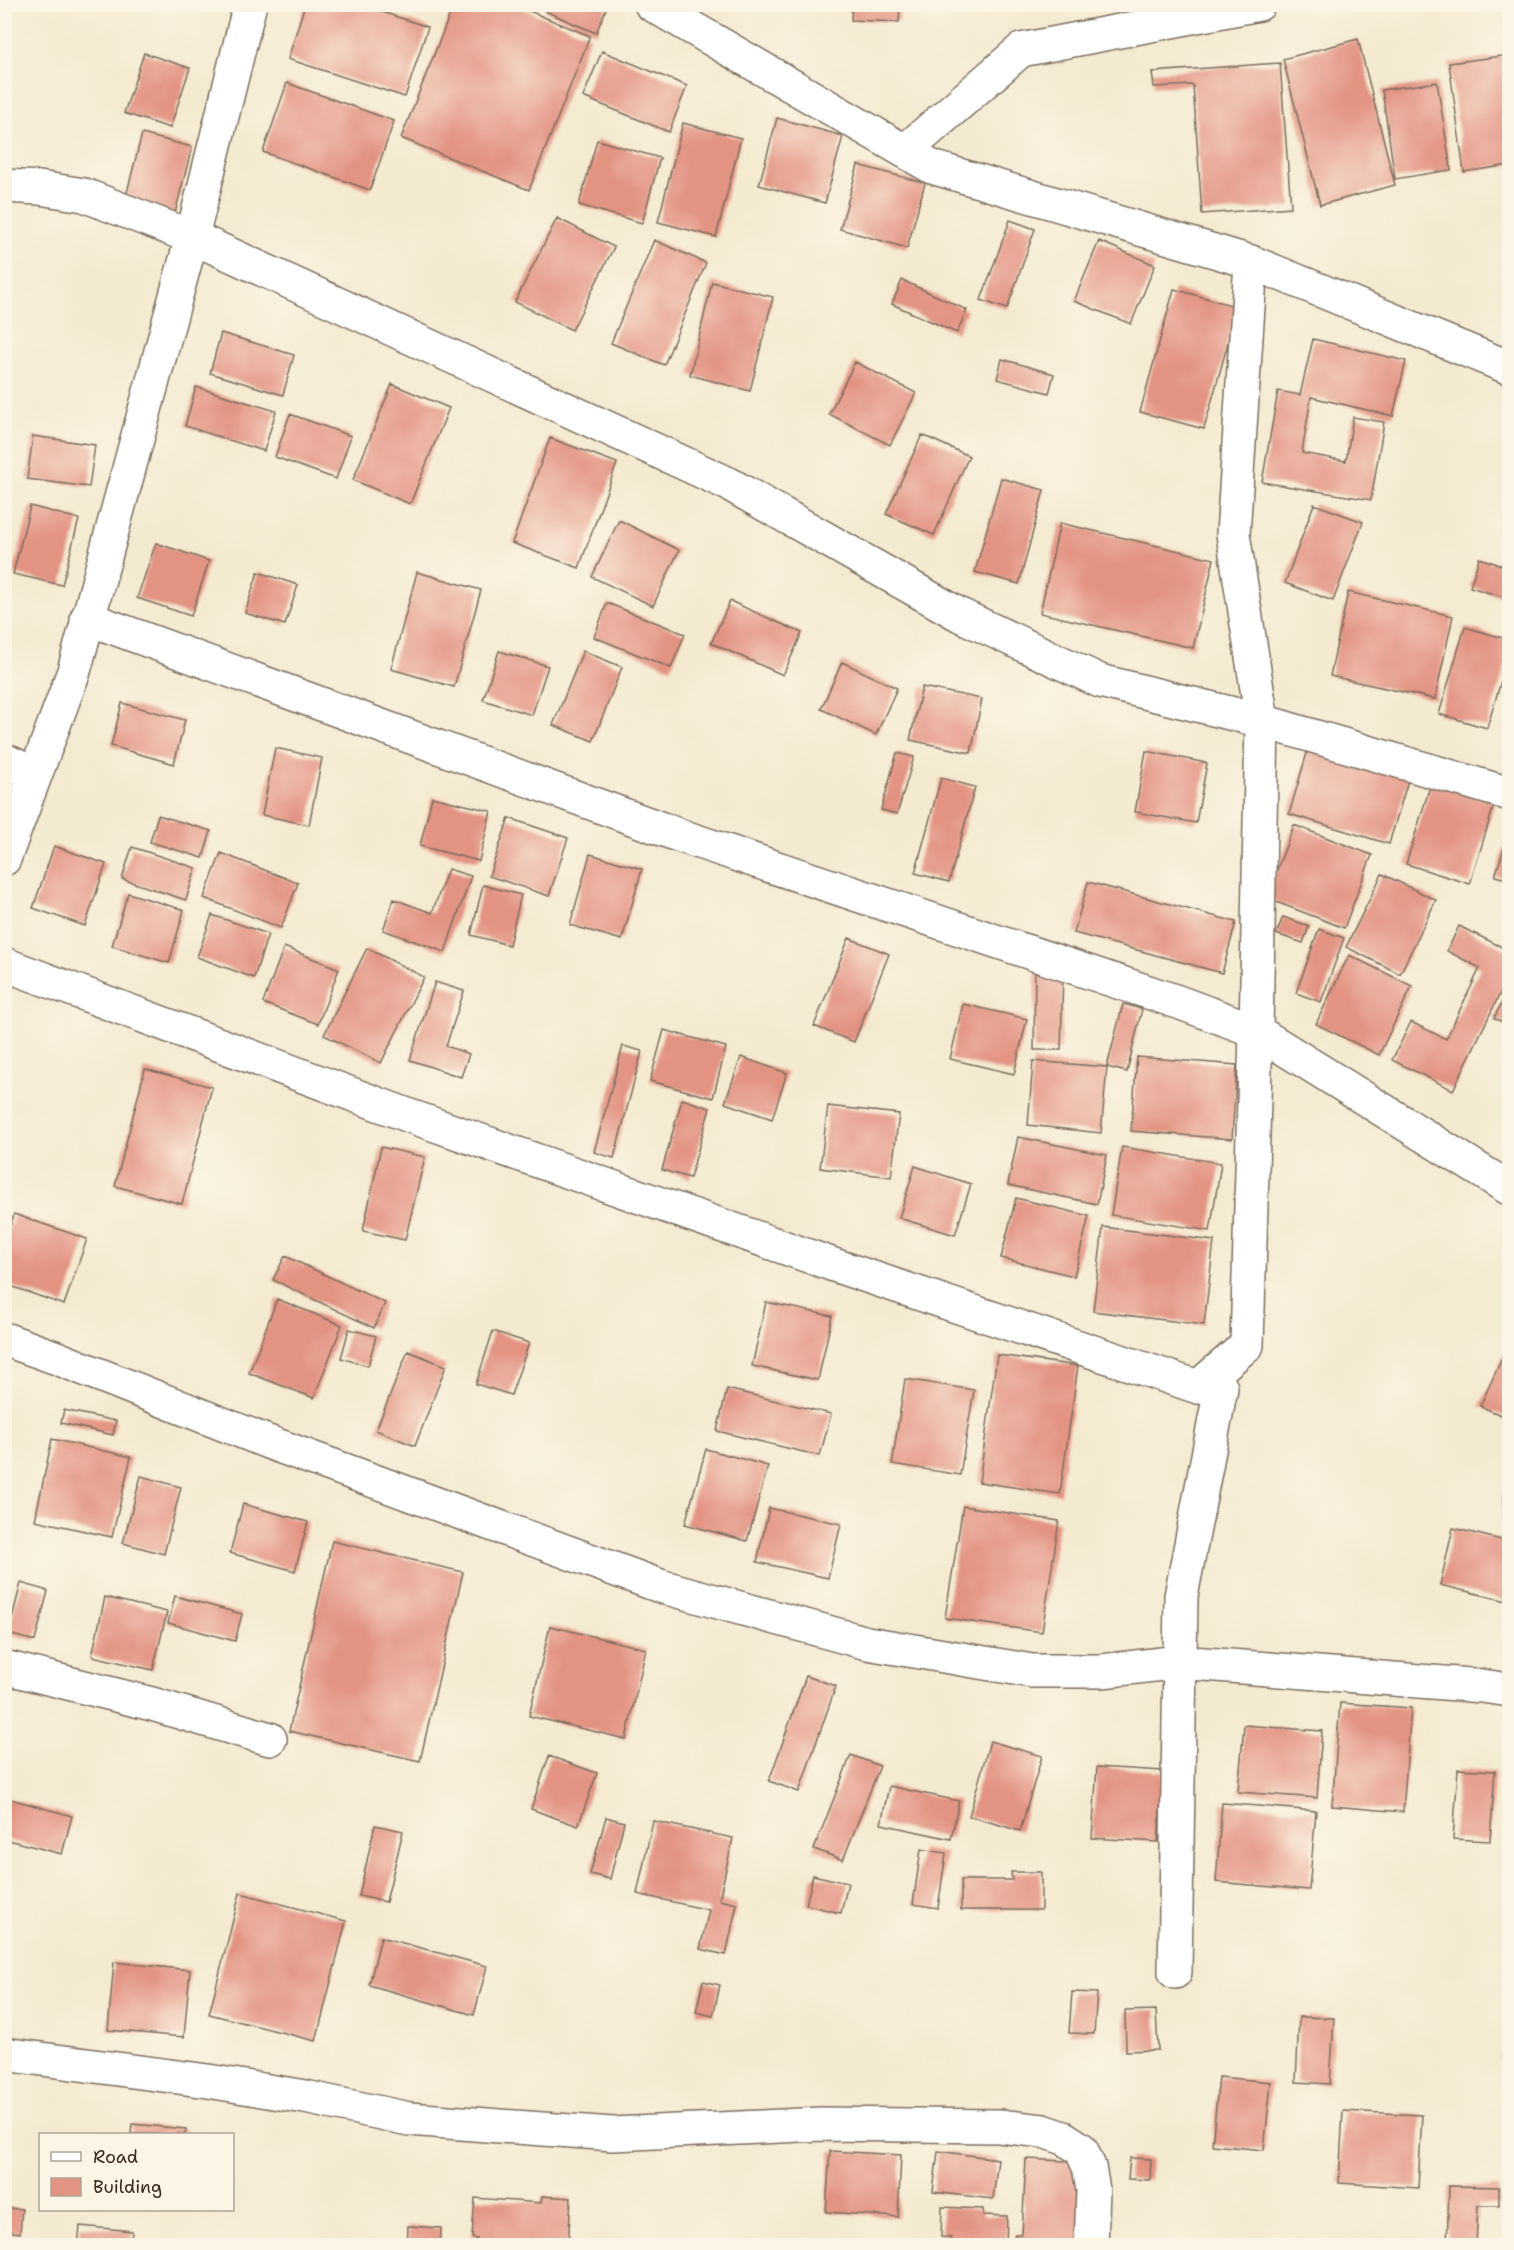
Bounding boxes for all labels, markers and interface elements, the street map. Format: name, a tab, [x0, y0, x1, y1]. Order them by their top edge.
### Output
legend	[39, 2133, 234, 2211]
text: Road	[93, 2145, 138, 2169]
text: Building	[93, 2175, 162, 2199]

